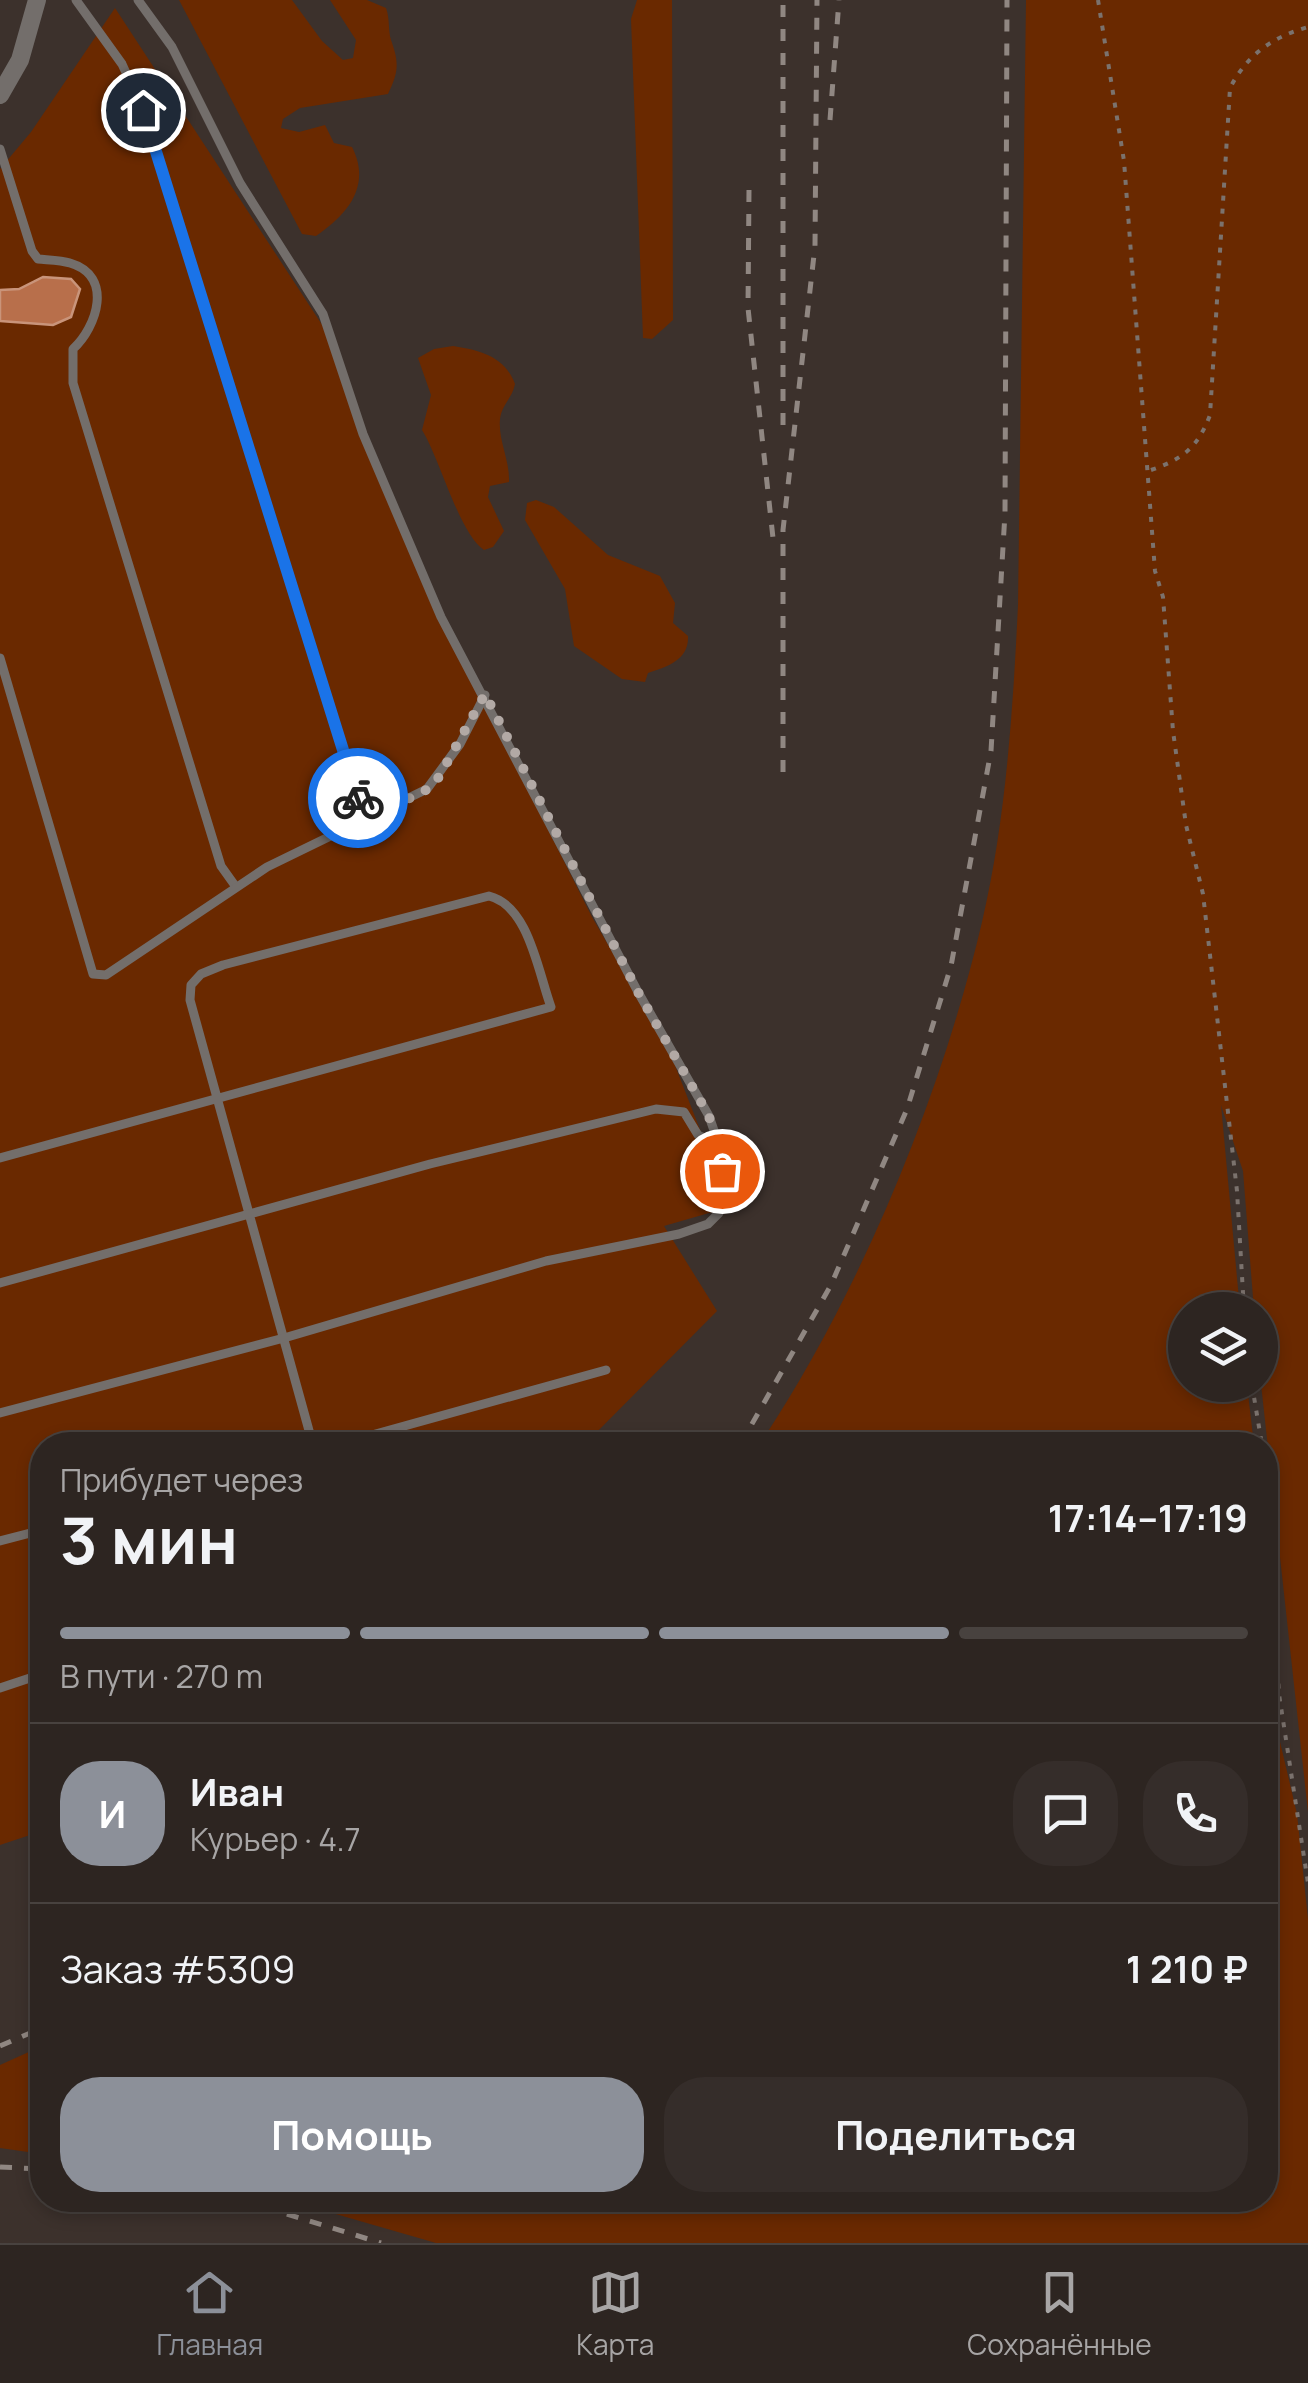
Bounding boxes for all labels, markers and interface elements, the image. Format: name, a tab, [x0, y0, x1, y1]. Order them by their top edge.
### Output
pin	[101, 68, 186, 153]
icon: home	[116, 83, 171, 138]
courier	[308, 748, 408, 848]
icon: bike	[331, 771, 386, 826]
pin	[680, 1129, 765, 1214]
icon: bag	[695, 1144, 750, 1199]
map controls	[1168, 1292, 1278, 1402]
button: layers	[1168, 1292, 1278, 1402]
text: Прибудет через	[60, 1458, 303, 1502]
text: 17:14–17:19	[1048, 1491, 1248, 1543]
text: 3 мин	[60, 1495, 238, 1584]
text: В пути · 270 m	[60, 1654, 263, 1698]
button: chat	[1013, 1761, 1118, 1866]
button: phone	[1143, 1761, 1248, 1866]
text: Иван	[190, 1765, 284, 1817]
text: И	[99, 1787, 126, 1839]
text: Курьер · 4.7	[190, 1817, 361, 1861]
text: Заказ #5309	[60, 1942, 295, 1994]
text: 1 210 ₽	[1126, 1942, 1248, 1994]
button: Помощь	[60, 2077, 644, 2192]
button: Поделиться	[664, 2077, 1248, 2192]
tab: Главная	[156, 2265, 263, 2363]
tab: Карта	[576, 2265, 654, 2363]
tab: Сохранённые	[967, 2265, 1152, 2363]

